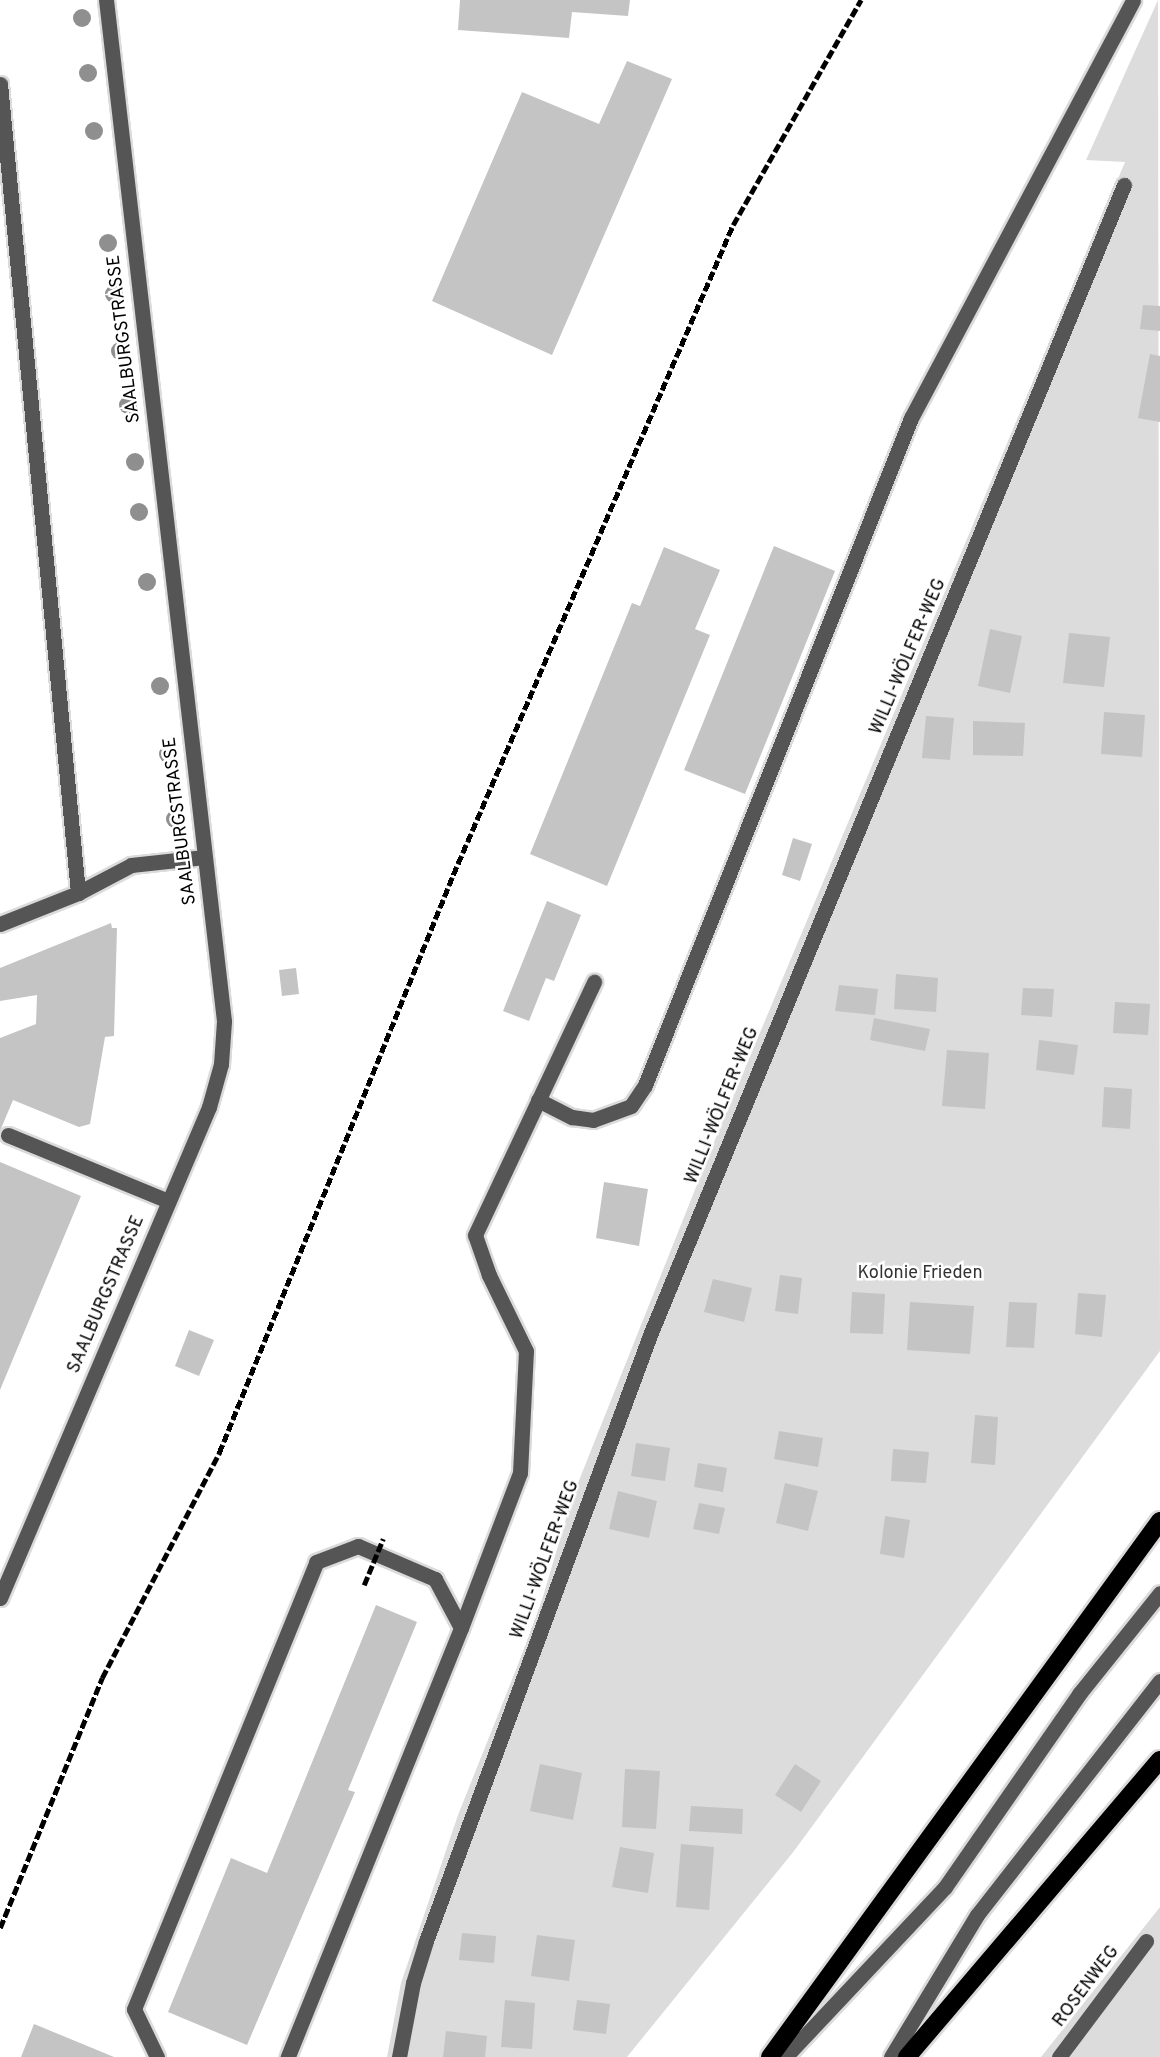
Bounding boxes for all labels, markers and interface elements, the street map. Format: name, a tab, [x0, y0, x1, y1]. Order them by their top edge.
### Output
street label: SAALBURGSTRASSE	[104, 254, 146, 424]
street label: WILLI-WÖLFER-WEG	[866, 576, 952, 738]
street label: SAALBURGSTRASSE	[160, 736, 202, 906]
street label: WILLI-WÖLFER-WEG	[682, 1024, 764, 1188]
street label: SAALBURGSTRASSE	[64, 1213, 150, 1377]
park label: Kolonie Frieden	[857, 1263, 983, 1285]
street label: WILLI-WÖLFER-WEG	[507, 1478, 585, 1642]
street label: ROSENWEG	[1049, 1942, 1125, 2032]

